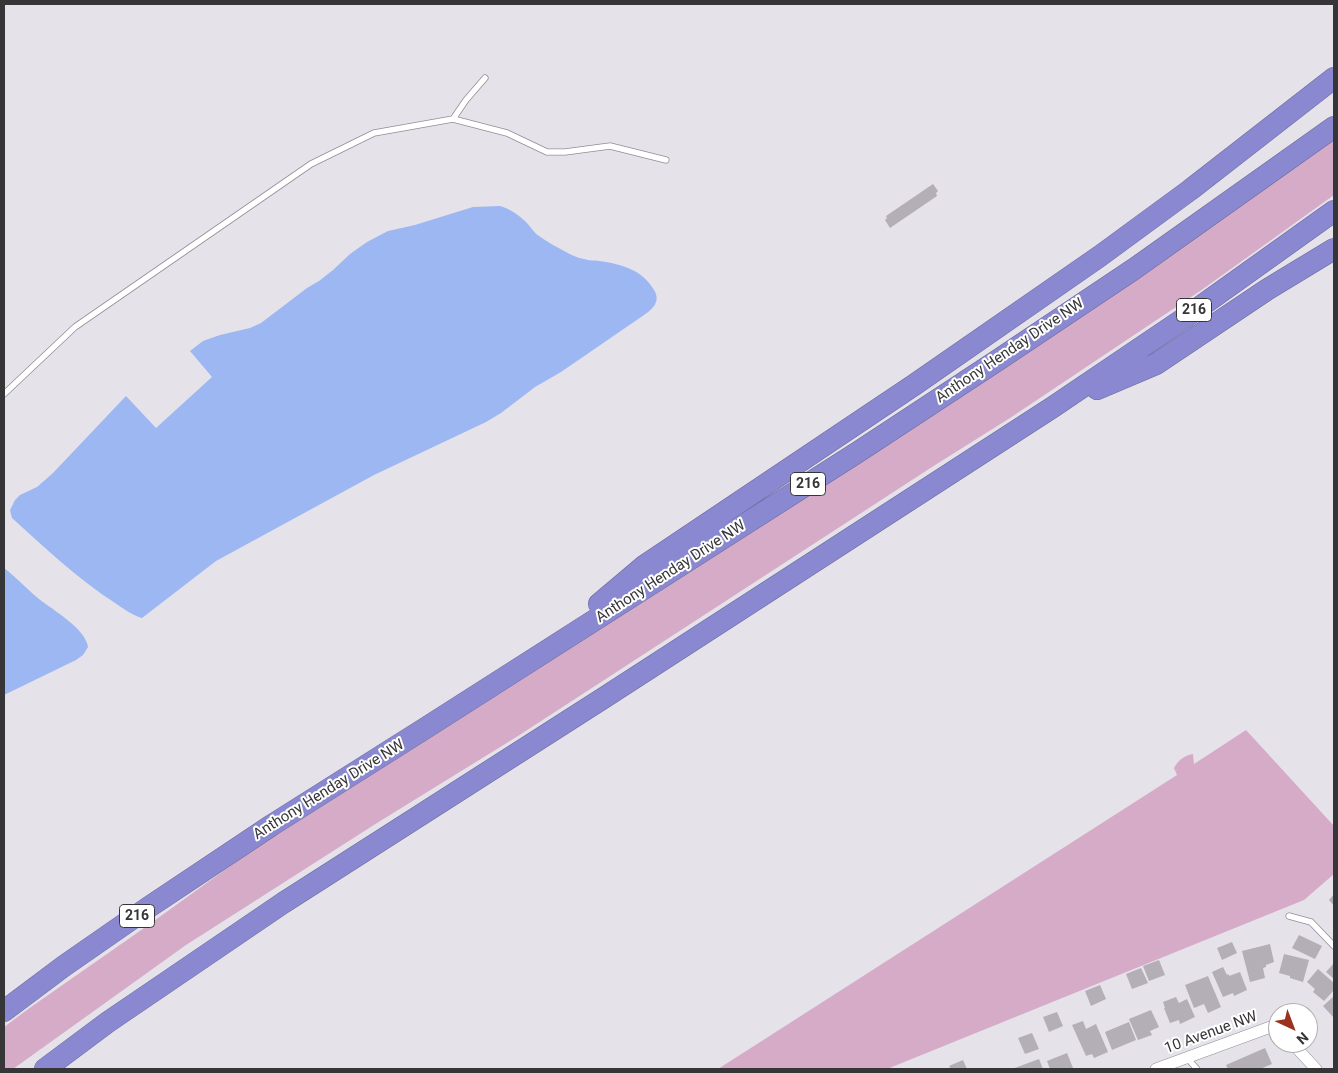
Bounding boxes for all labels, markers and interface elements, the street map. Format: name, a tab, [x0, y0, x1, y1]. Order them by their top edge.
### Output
street label: Anthony Henday Drive NW	[933, 295, 1087, 407]
road number: 216	[1176, 298, 1212, 322]
road number: 216	[790, 472, 826, 496]
street label: Anthony Henday Drive NW	[593, 517, 749, 627]
street label: Anthony Henday Drive NW	[250, 736, 408, 844]
road number: 216	[120, 904, 154, 928]
north arrow	[1268, 1003, 1318, 1053]
street label: 10 Avenue NW	[1162, 1008, 1260, 1058]
text: N	[1293, 1029, 1312, 1047]

